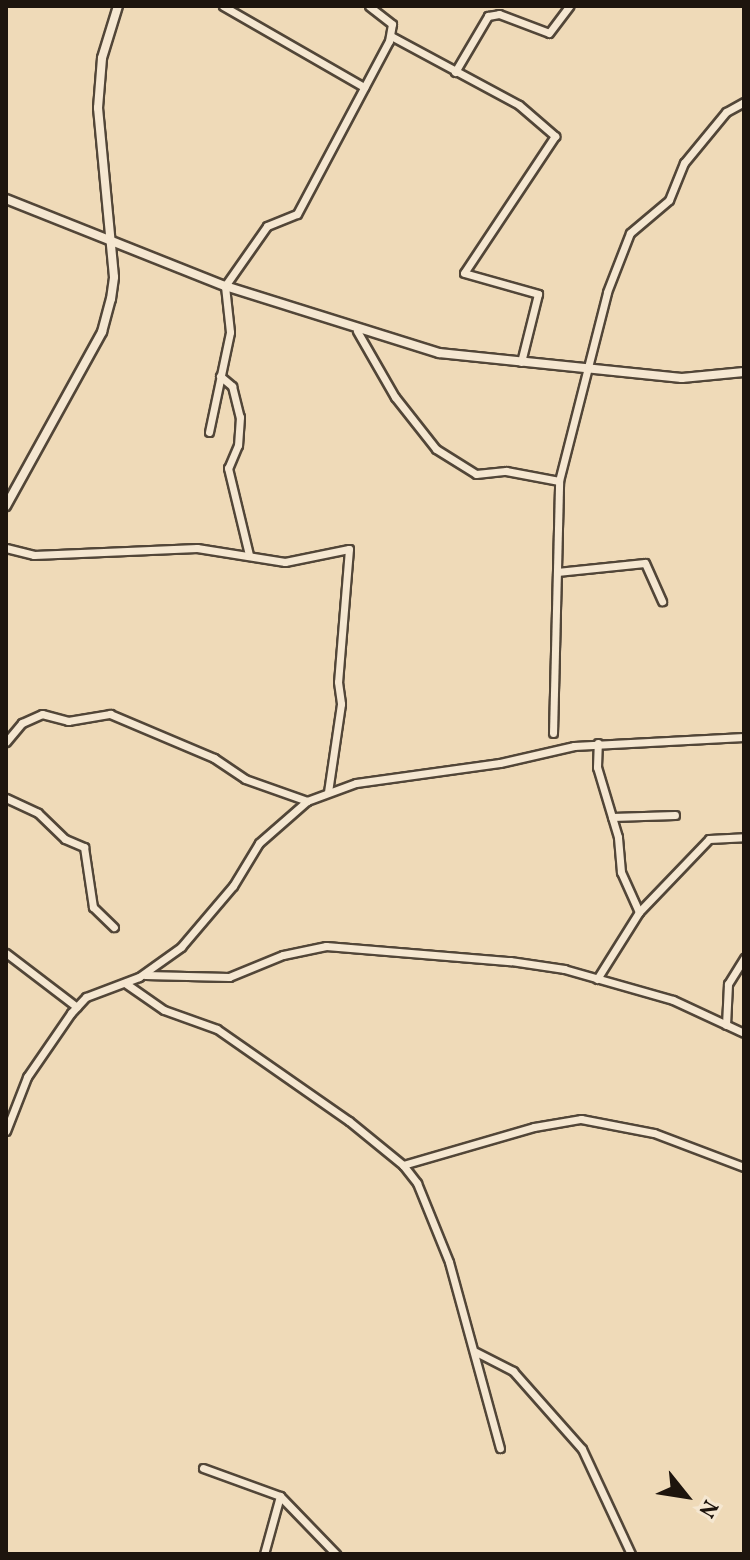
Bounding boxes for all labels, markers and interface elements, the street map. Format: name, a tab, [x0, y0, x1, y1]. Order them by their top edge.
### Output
north arrow	[646, 1456, 726, 1536]
text: N	[690, 1494, 725, 1523]

